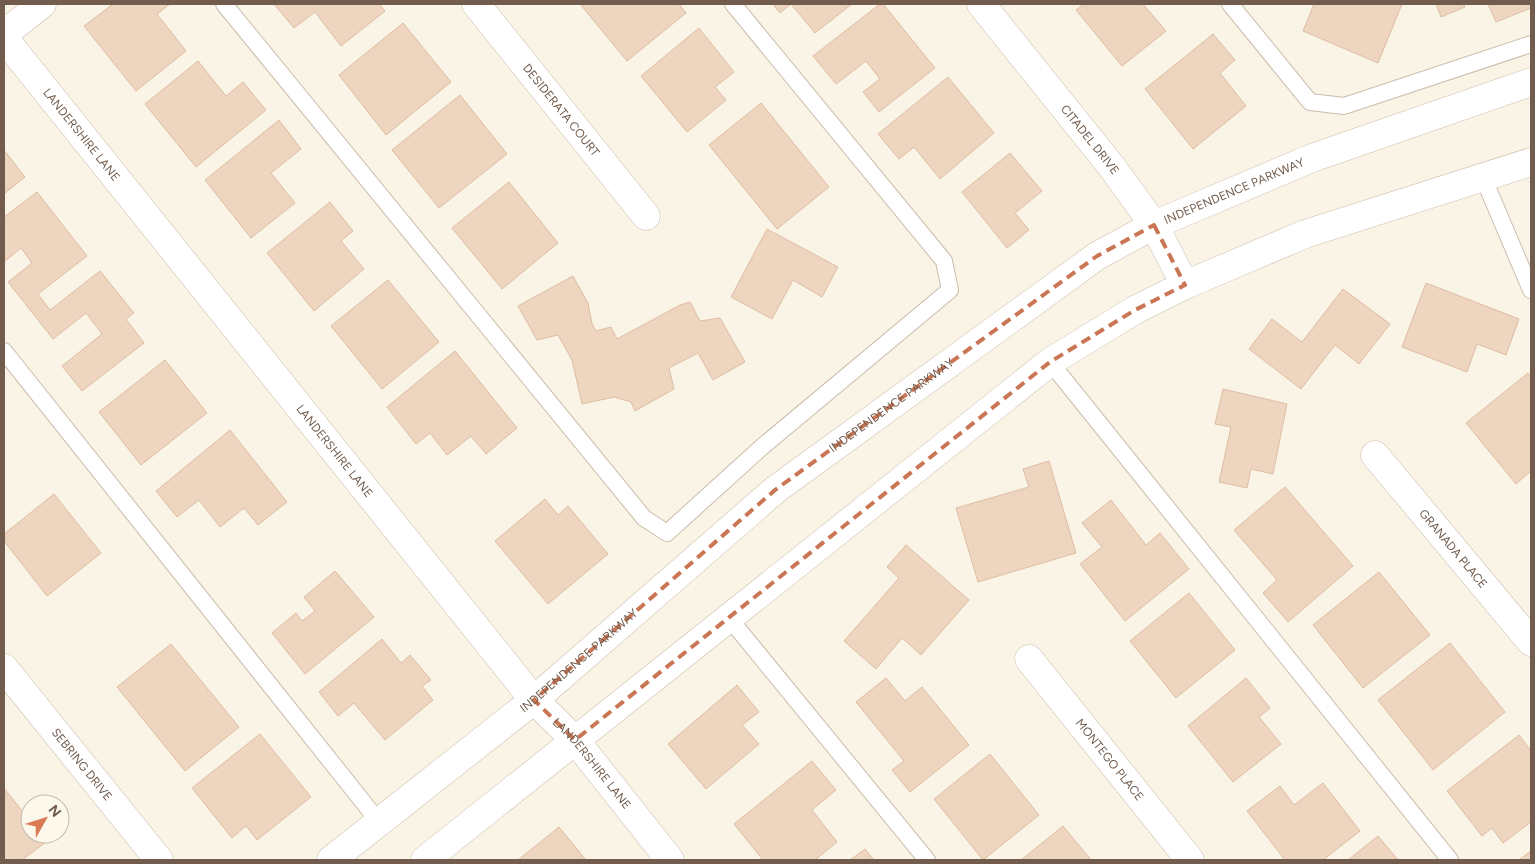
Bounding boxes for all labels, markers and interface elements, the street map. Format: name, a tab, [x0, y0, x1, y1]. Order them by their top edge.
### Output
street label: DESIDERATA COURT	[520, 61, 603, 159]
street label: LANDERSHIRE LANE	[40, 86, 123, 184]
street label: CITADEL DRIVE	[1058, 102, 1122, 177]
street label: INDEPENDENCE PARKWAY	[1162, 155, 1307, 227]
street label: INDEPENDENCE PARKWAY	[826, 355, 957, 455]
street label: LANDERSHIRE LANE	[293, 402, 376, 500]
street label: GRANADA PLACE	[1416, 506, 1490, 591]
street label: INDEPENDENCE PARKWAY	[517, 606, 641, 715]
street label: LANDERSHIRE LANE	[550, 715, 634, 812]
street label: MONTEGO PLACE	[1073, 716, 1147, 803]
street label: SEBRING DRIVE	[49, 726, 115, 803]
north arrow	[20, 794, 70, 844]
text: N	[45, 802, 65, 821]

